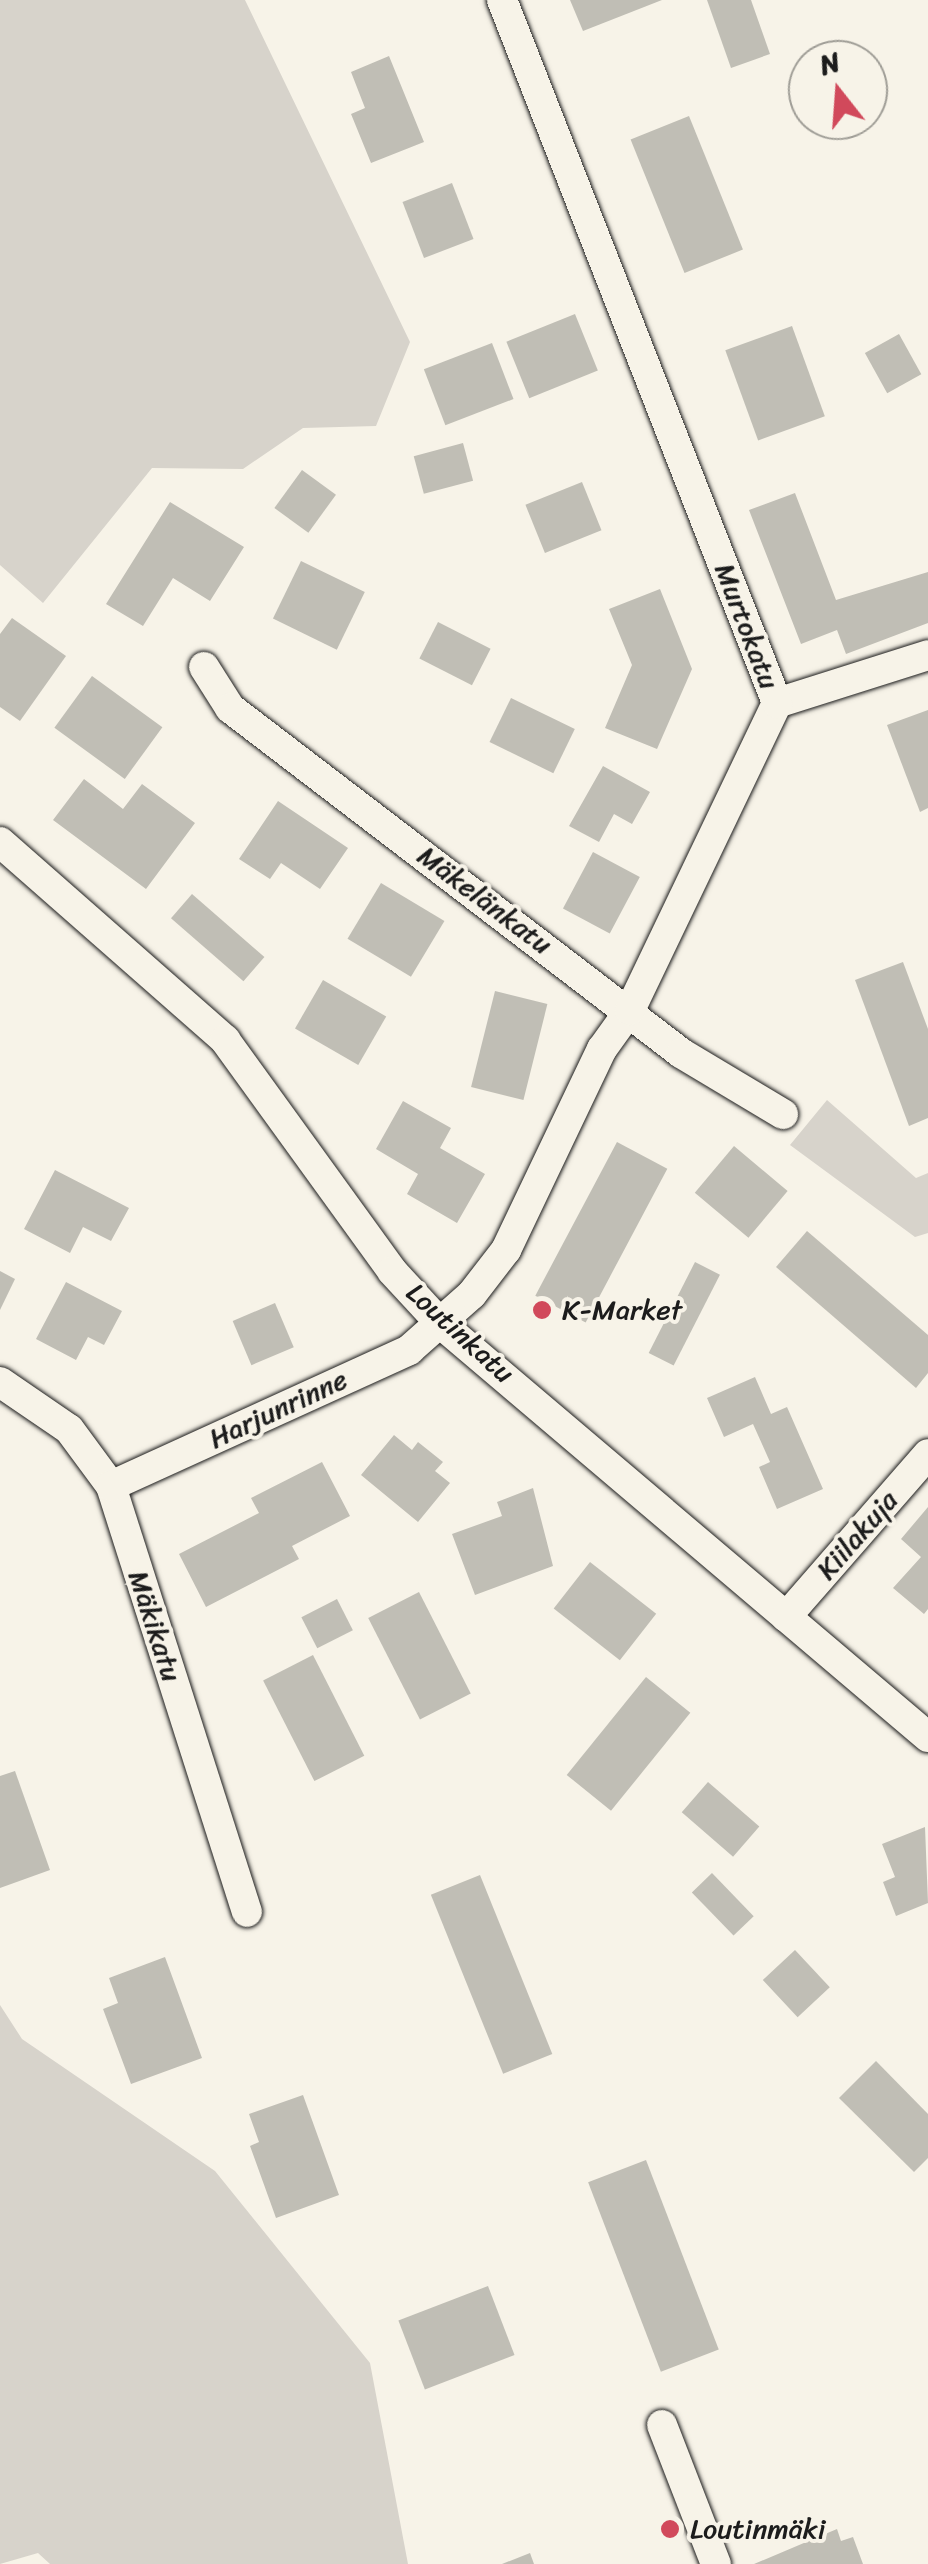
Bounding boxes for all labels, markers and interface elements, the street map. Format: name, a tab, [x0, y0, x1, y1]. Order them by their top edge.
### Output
text: N	[813, 36, 846, 89]
north arrow	[788, 40, 888, 140]
street label: Murtokatu	[708, 558, 786, 694]
street label: Mäkelänkatu	[411, 839, 559, 961]
street label: Loutinkatu	[399, 1276, 521, 1390]
place label: K-Market	[562, 1293, 682, 1327]
marker: K-Market	[531, 1299, 553, 1321]
street label: Harjunrinne	[204, 1362, 352, 1456]
street label: Kiilakuja	[809, 1484, 905, 1586]
street label: Mäkikatu	[121, 1566, 189, 1686]
place label: Loutinmäki	[690, 2512, 825, 2546]
marker: Loutinmäki	[659, 2518, 681, 2540]

